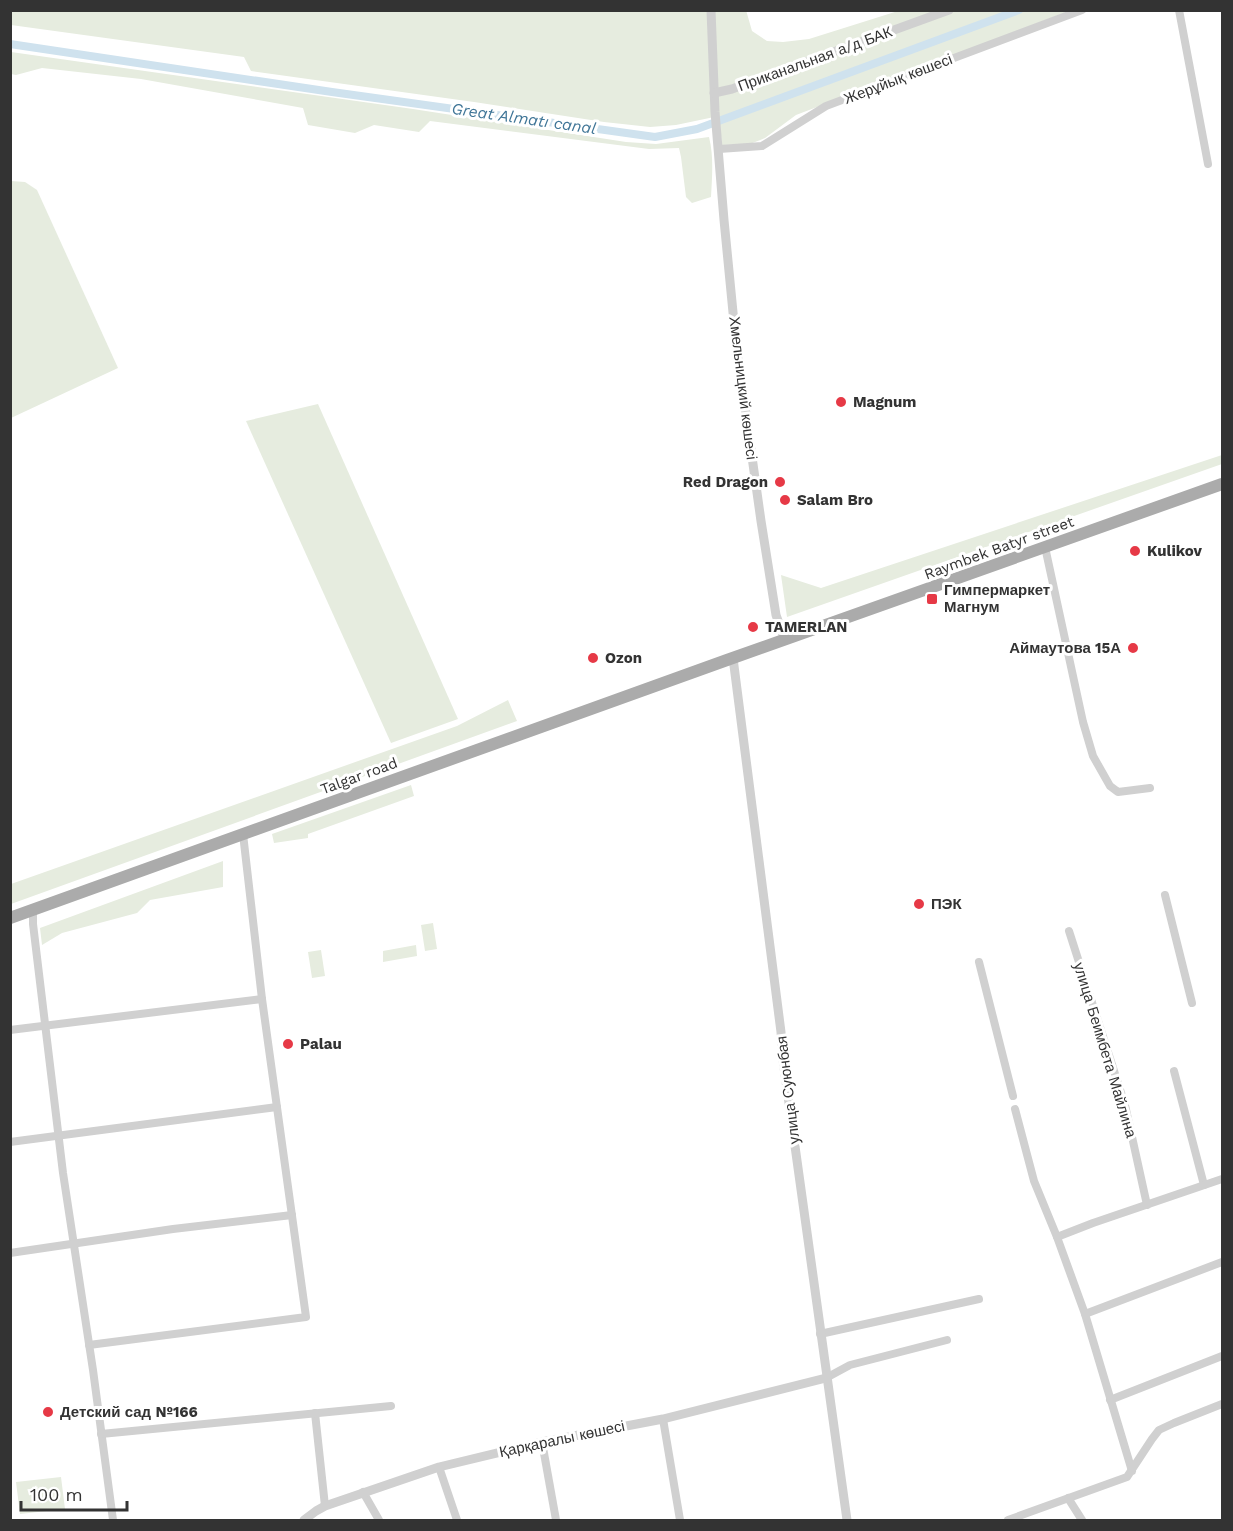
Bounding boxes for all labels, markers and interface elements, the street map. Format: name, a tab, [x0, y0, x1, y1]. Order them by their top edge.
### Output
street label: Приканальная а/д БАК	[735, 23, 895, 95]
street label: Жерұйық көшесі	[841, 50, 955, 108]
water label: Great Almatı canal	[450, 99, 598, 138]
street label: Хмельницкий көшесі	[725, 315, 761, 461]
place label: Magnum	[853, 393, 916, 411]
marker: Magnum	[834, 395, 848, 409]
place label: Red Dragon	[683, 473, 768, 491]
marker: Red Dragon	[773, 475, 787, 489]
place label: Salam Bro	[797, 491, 873, 509]
marker: Salam Bro	[778, 493, 792, 507]
street label: Raymbek Batyr street	[922, 512, 1077, 583]
place label: Kulikov	[1147, 542, 1203, 560]
marker: Kulikov	[1128, 544, 1142, 558]
place label: Гимпермаркет Магнум	[944, 581, 1050, 616]
marker: Гимпермаркет Магнум	[925, 592, 939, 606]
place label: TAMERLAN	[765, 618, 847, 636]
marker: TAMERLAN	[746, 620, 760, 634]
place label: Аймаутова 15А	[1009, 639, 1121, 657]
marker: Аймаутова 15А	[1126, 641, 1140, 655]
place label: Ozon	[605, 649, 642, 667]
marker: Ozon	[586, 651, 600, 665]
street label: Talgar road	[318, 754, 400, 798]
place label: ПЭК	[931, 895, 962, 913]
marker: ПЭК	[912, 897, 926, 911]
street label: улица Беимбета Майлина	[1070, 960, 1140, 1141]
place label: Palau	[300, 1035, 342, 1053]
street label: улица Суюнбая	[772, 1035, 804, 1145]
marker: Palau	[281, 1037, 295, 1051]
place label: Детский сад №166	[60, 1403, 198, 1421]
marker: Детский сад №166	[41, 1405, 55, 1419]
street label: Қарқаралы көшесі	[498, 1417, 626, 1461]
scale bar	[21, 1474, 128, 1512]
text: 100 m	[30, 1484, 83, 1505]

